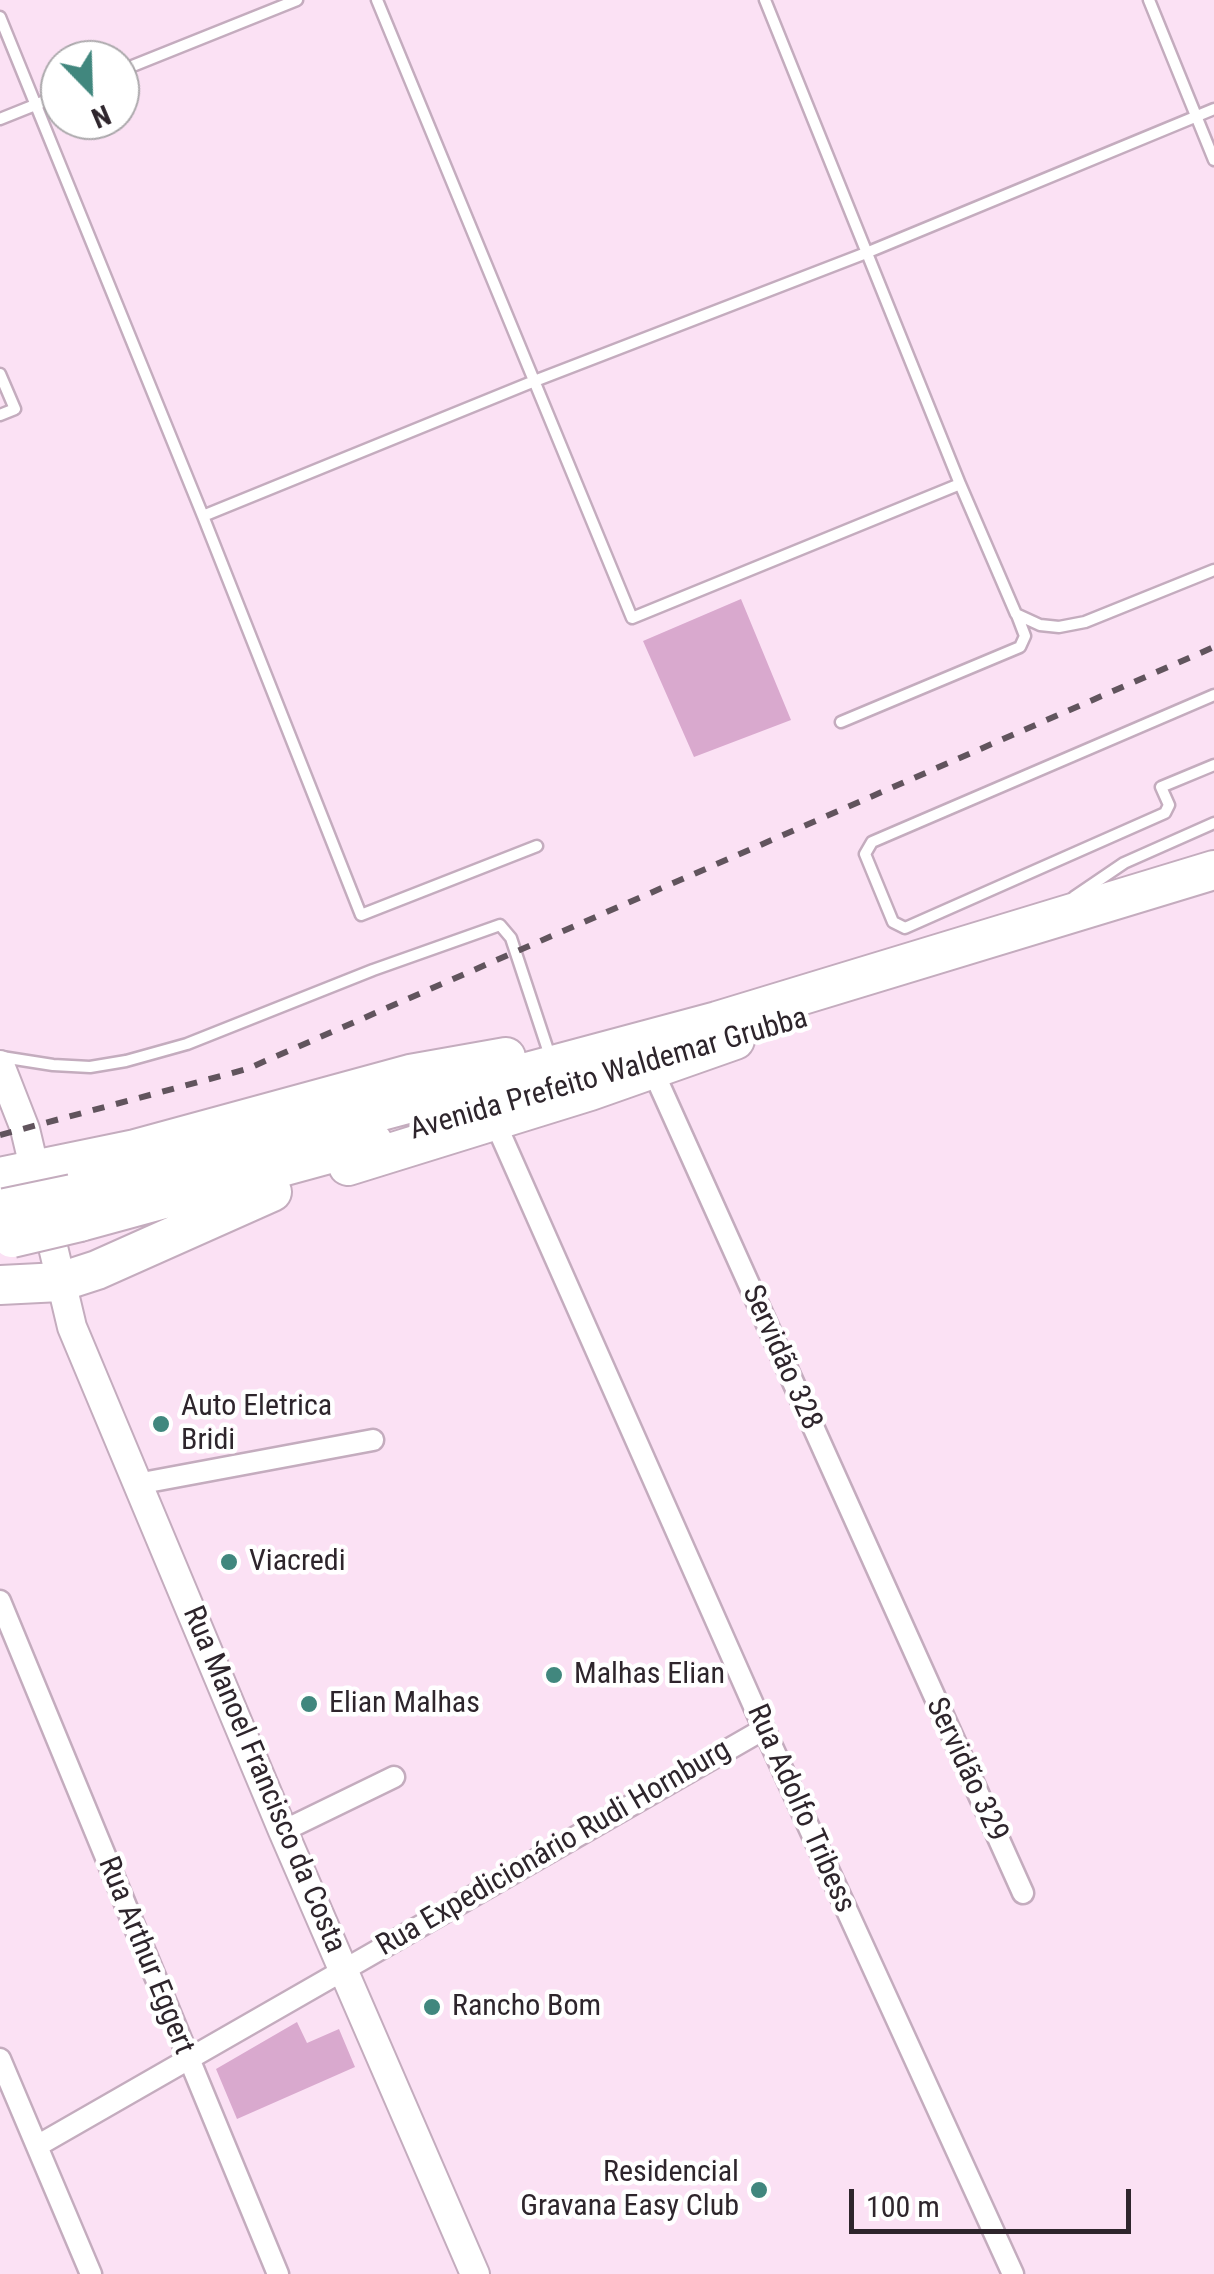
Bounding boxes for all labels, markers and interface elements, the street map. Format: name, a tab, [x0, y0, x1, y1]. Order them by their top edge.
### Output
north arrow	[40, 40, 140, 140]
text: N	[87, 98, 115, 135]
street label: Avenida Prefeito Waldemar Grubba	[406, 1001, 812, 1149]
street label: Servidão 328	[733, 1280, 829, 1436]
place label: Auto Eletrica Bridi	[181, 1389, 332, 1460]
marker: Auto Eletrica Bridi	[150, 1413, 172, 1435]
place label: Viacredi	[249, 1544, 346, 1580]
marker: Viacredi	[218, 1551, 240, 1573]
street label: Rua Manoel Francisco da Costa	[174, 1601, 352, 1959]
place label: Malhas Elian	[574, 1657, 725, 1693]
marker: Malhas Elian	[543, 1664, 565, 1686]
place label: Elian Malhas	[329, 1686, 480, 1722]
street label: Servidão 329	[917, 1692, 1015, 1848]
marker: Elian Malhas	[298, 1693, 320, 1715]
street label: Rua Adolfo Tribess	[738, 1699, 862, 1919]
street label: Rua Expedicionário Rudi Hornburg	[371, 1733, 737, 1965]
street label: Rua Arthur Eggert	[89, 1852, 201, 2060]
place label: Rancho Bom	[452, 1989, 601, 2025]
marker: Rancho Bom	[421, 1996, 443, 2018]
place label: Residencial Gravana Easy Club	[520, 2155, 739, 2226]
scale bar	[854, 2169, 1136, 2231]
marker: Residencial Gravana Easy Club	[748, 2179, 770, 2201]
text: 100 m	[866, 2189, 940, 2224]

